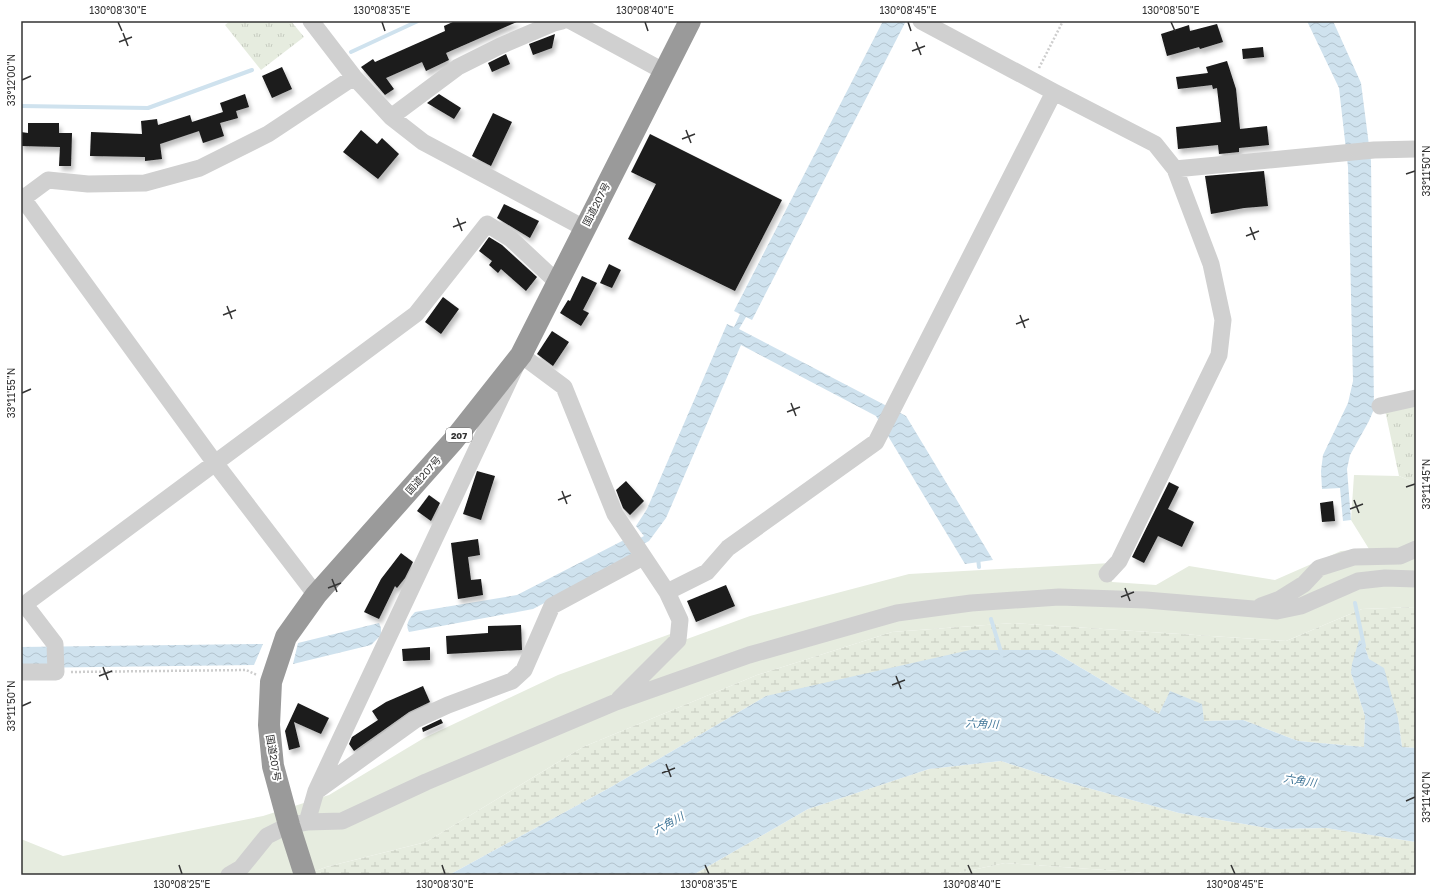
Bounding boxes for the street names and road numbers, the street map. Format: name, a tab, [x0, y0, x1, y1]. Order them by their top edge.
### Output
street label: 国道207号	[580, 180, 612, 228]
road number: 207	[446, 428, 472, 442]
street label: 国道207号	[403, 453, 443, 497]
street label: 国道207号	[264, 734, 284, 782]

